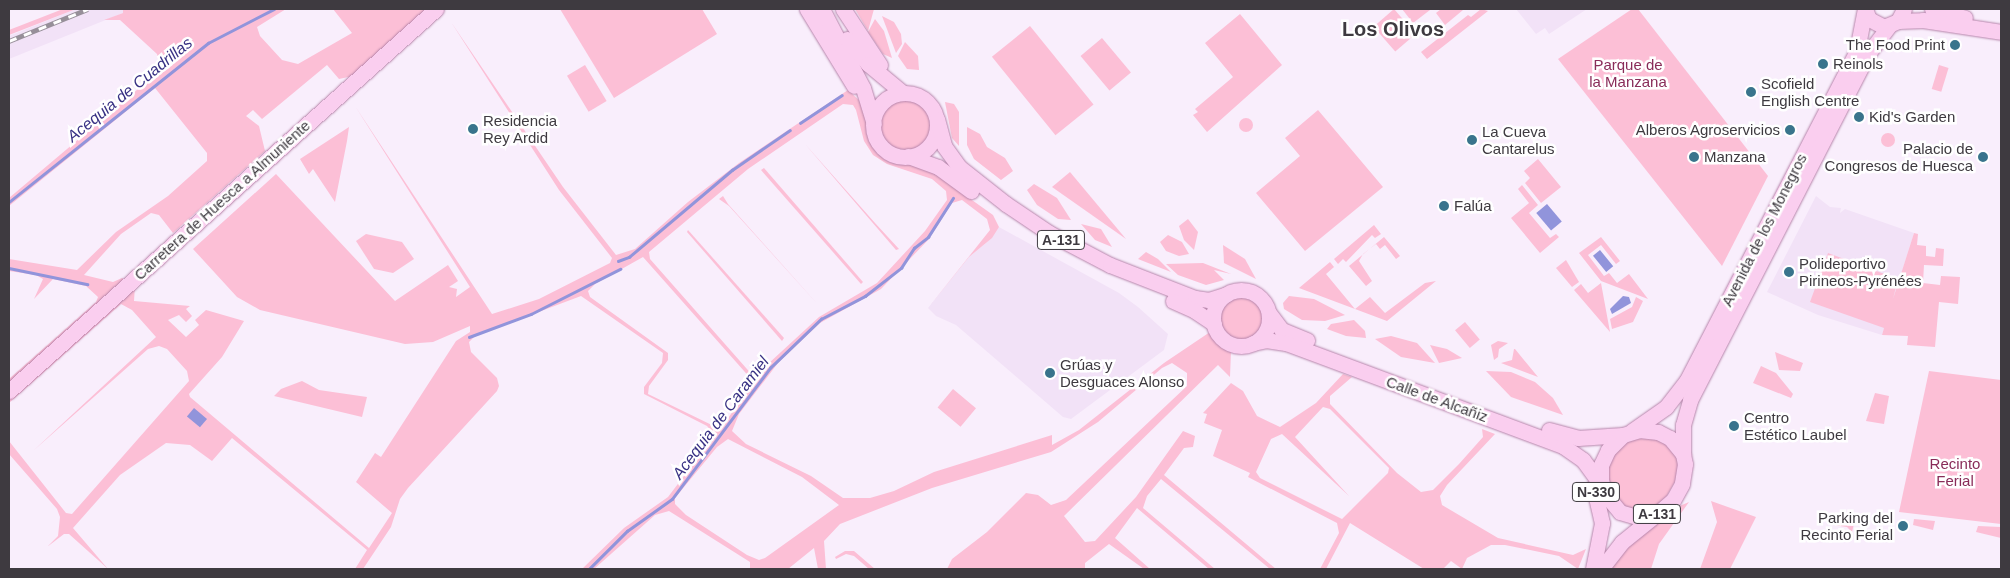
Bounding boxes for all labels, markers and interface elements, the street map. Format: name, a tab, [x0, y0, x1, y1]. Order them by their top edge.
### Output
district label: Los Olivos	[1342, 17, 1444, 41]
water label: Acequia de Cuadrillas	[63, 34, 197, 146]
place label: The Food Print	[1846, 36, 1945, 54]
marker: The Food Print	[1949, 39, 1961, 51]
park label: Parque de la Manzana	[1589, 55, 1667, 90]
place label: Reinols	[1833, 55, 1883, 73]
marker: Reinols	[1817, 58, 1829, 70]
place label: Scofield English Centre	[1761, 74, 1859, 109]
marker: Scofield English Centre	[1745, 86, 1757, 98]
place label: Kid's Garden	[1869, 108, 1955, 126]
place label: Residencia Rey Ardid	[483, 111, 557, 146]
marker: Kid's Garden	[1853, 111, 1865, 123]
street label: Carretera de Huesca a Almuniente	[130, 116, 314, 284]
place label: Alberos Agroservicios	[1635, 121, 1780, 139]
place label: La Cueva Cantarelus	[1482, 122, 1555, 157]
marker: Residencia Rey Ardid	[467, 123, 479, 135]
marker: Alberos Agroservicios	[1784, 124, 1796, 136]
marker: La Cueva Cantarelus	[1466, 134, 1478, 146]
place label: Palacio de Congresos de Huesca	[1825, 139, 1973, 174]
place label: Manzana	[1704, 148, 1766, 166]
marker: Manzana	[1688, 151, 1700, 163]
street label: Avenida de los Monegros	[1718, 151, 1810, 309]
marker: Palacio de Congresos de Huesca	[1977, 151, 1989, 163]
place label: Falúa	[1454, 197, 1492, 215]
marker: Falúa	[1438, 200, 1450, 212]
road number: A-131	[1036, 228, 1086, 252]
place label: Polideportivo Pirineos-Pyrénées	[1799, 254, 1922, 289]
marker: Polideportivo Pirineos-Pyrénées	[1783, 266, 1795, 278]
water label: Acequia de Caramiel	[669, 353, 773, 483]
place label: Grúas y Desguaces Alonso	[1060, 355, 1185, 390]
marker: Grúas y Desguaces Alonso	[1044, 367, 1056, 379]
street label: Calle de Alcañiz	[1383, 372, 1491, 426]
place label: Centro Estético Laubel	[1744, 408, 1847, 443]
marker: Centro Estético Laubel	[1728, 420, 1740, 432]
park label: Recinto Ferial	[1930, 454, 1980, 489]
road number: N-330	[1571, 481, 1621, 504]
road number: A-131	[1632, 502, 1682, 526]
place label: Parking del Recinto Ferial	[1800, 508, 1893, 543]
marker: Parking del Recinto Ferial	[1897, 520, 1909, 532]

